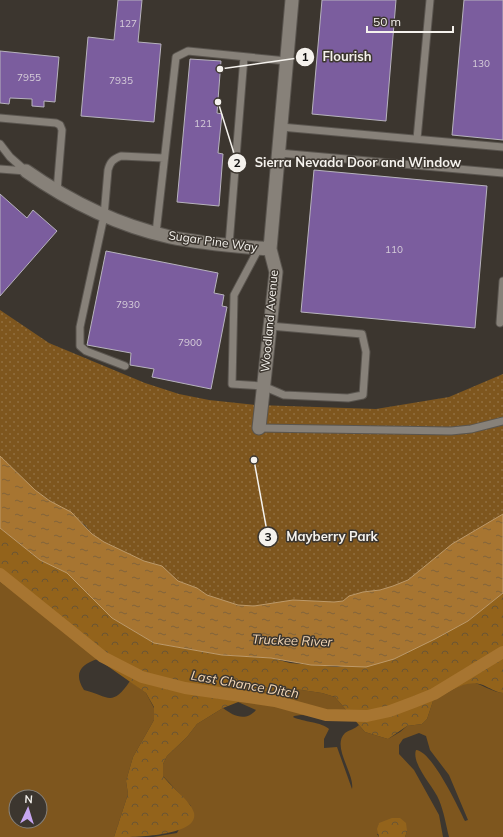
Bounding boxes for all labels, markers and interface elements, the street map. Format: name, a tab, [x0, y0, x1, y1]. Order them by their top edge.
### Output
scale bar	[367, 8, 453, 34]
text: 50 m	[373, 14, 401, 29]
house number: 127	[119, 17, 137, 30]
callout: Flourish	[295, 44, 380, 69]
text: Flourish	[322, 48, 372, 64]
text: 1	[301, 49, 309, 64]
house number: 130	[472, 57, 490, 70]
house number: 7955	[17, 71, 41, 84]
house number: 7935	[109, 74, 133, 87]
house number: 121	[194, 117, 212, 130]
callout: Sierra Nevada Door and Window	[227, 150, 470, 175]
text: Sierra Nevada Door and Window	[255, 154, 462, 170]
text: 2	[233, 155, 241, 170]
street label: Sugar Pine Way	[167, 227, 259, 255]
house number: 110	[385, 243, 403, 256]
street label: Woodland Avenue	[257, 269, 281, 373]
house number: 7930	[116, 298, 140, 311]
house number: 7900	[178, 336, 202, 349]
callout: Mayberry Park	[258, 524, 385, 549]
text: Mayberry Park	[286, 528, 379, 545]
text: 3	[264, 529, 272, 544]
water label: Truckee River	[252, 631, 334, 649]
water label: Last Chance Ditch	[190, 667, 300, 701]
north arrow	[8, 789, 48, 829]
text: N	[24, 792, 33, 806]

